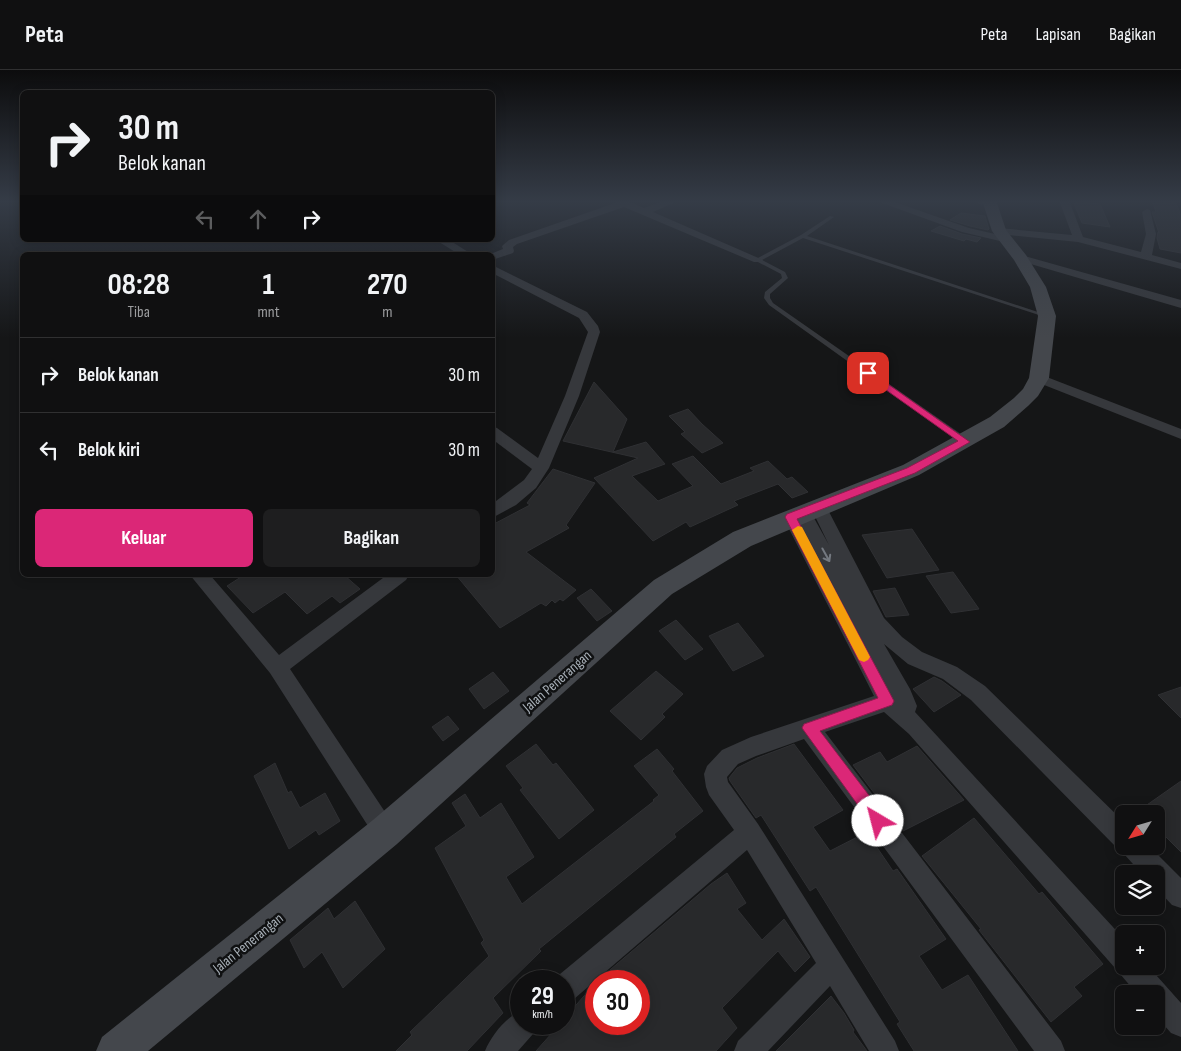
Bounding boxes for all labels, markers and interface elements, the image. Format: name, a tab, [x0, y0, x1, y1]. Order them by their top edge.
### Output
text: Peta	[25, 20, 64, 49]
text: Peta	[980, 24, 1008, 45]
text: Lapisan	[1036, 24, 1081, 45]
text: Bagikan	[1109, 24, 1156, 45]
text: 30 m	[118, 107, 179, 150]
icon: right	[35, 110, 100, 175]
text: Belok kanan	[118, 150, 206, 177]
icon: left	[191, 205, 219, 233]
icon: ahead	[244, 205, 272, 233]
icon: right	[297, 205, 325, 233]
text: 08:28	[108, 267, 170, 303]
text: 1	[263, 267, 274, 303]
text: 270	[367, 267, 407, 303]
text: Tiba	[128, 303, 150, 322]
text: mnt	[257, 303, 280, 322]
text: m	[382, 303, 392, 322]
pin	[847, 352, 889, 394]
icon: arrive	[854, 359, 882, 387]
icon: right	[35, 361, 63, 389]
text: Belok kanan	[78, 364, 159, 387]
text: 30 m	[448, 364, 480, 387]
icon: left	[35, 436, 63, 464]
text: Belok kiri	[78, 439, 140, 462]
text: 30 m	[448, 439, 480, 462]
button: Keluar	[35, 509, 253, 567]
button: Bagikan	[263, 509, 480, 567]
one-way arrow	[821, 548, 831, 563]
street label: Jalan Penerangan	[518, 646, 596, 717]
position arrow	[851, 794, 903, 846]
north arrow	[1115, 805, 1165, 855]
map controls	[1115, 805, 1165, 1035]
button: layers	[1115, 865, 1165, 915]
street label: Jalan Penerangan	[208, 909, 287, 978]
button: +	[1115, 925, 1165, 975]
speed limit sign: 30	[585, 970, 650, 1035]
text: 29	[531, 981, 554, 1012]
button: −	[1115, 985, 1165, 1035]
text: km/h	[532, 1007, 553, 1022]

